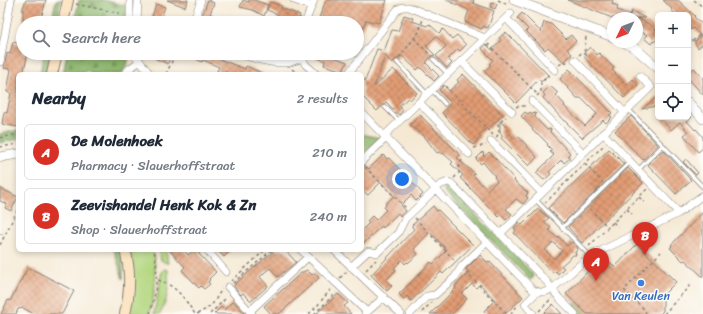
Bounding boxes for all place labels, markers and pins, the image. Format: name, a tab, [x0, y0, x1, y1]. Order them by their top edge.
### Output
pin: B	[632, 222, 658, 255]
pin: A	[583, 248, 609, 281]
marker: Van Keulen	[636, 278, 646, 288]
place label: Van Keulen	[612, 285, 670, 307]

